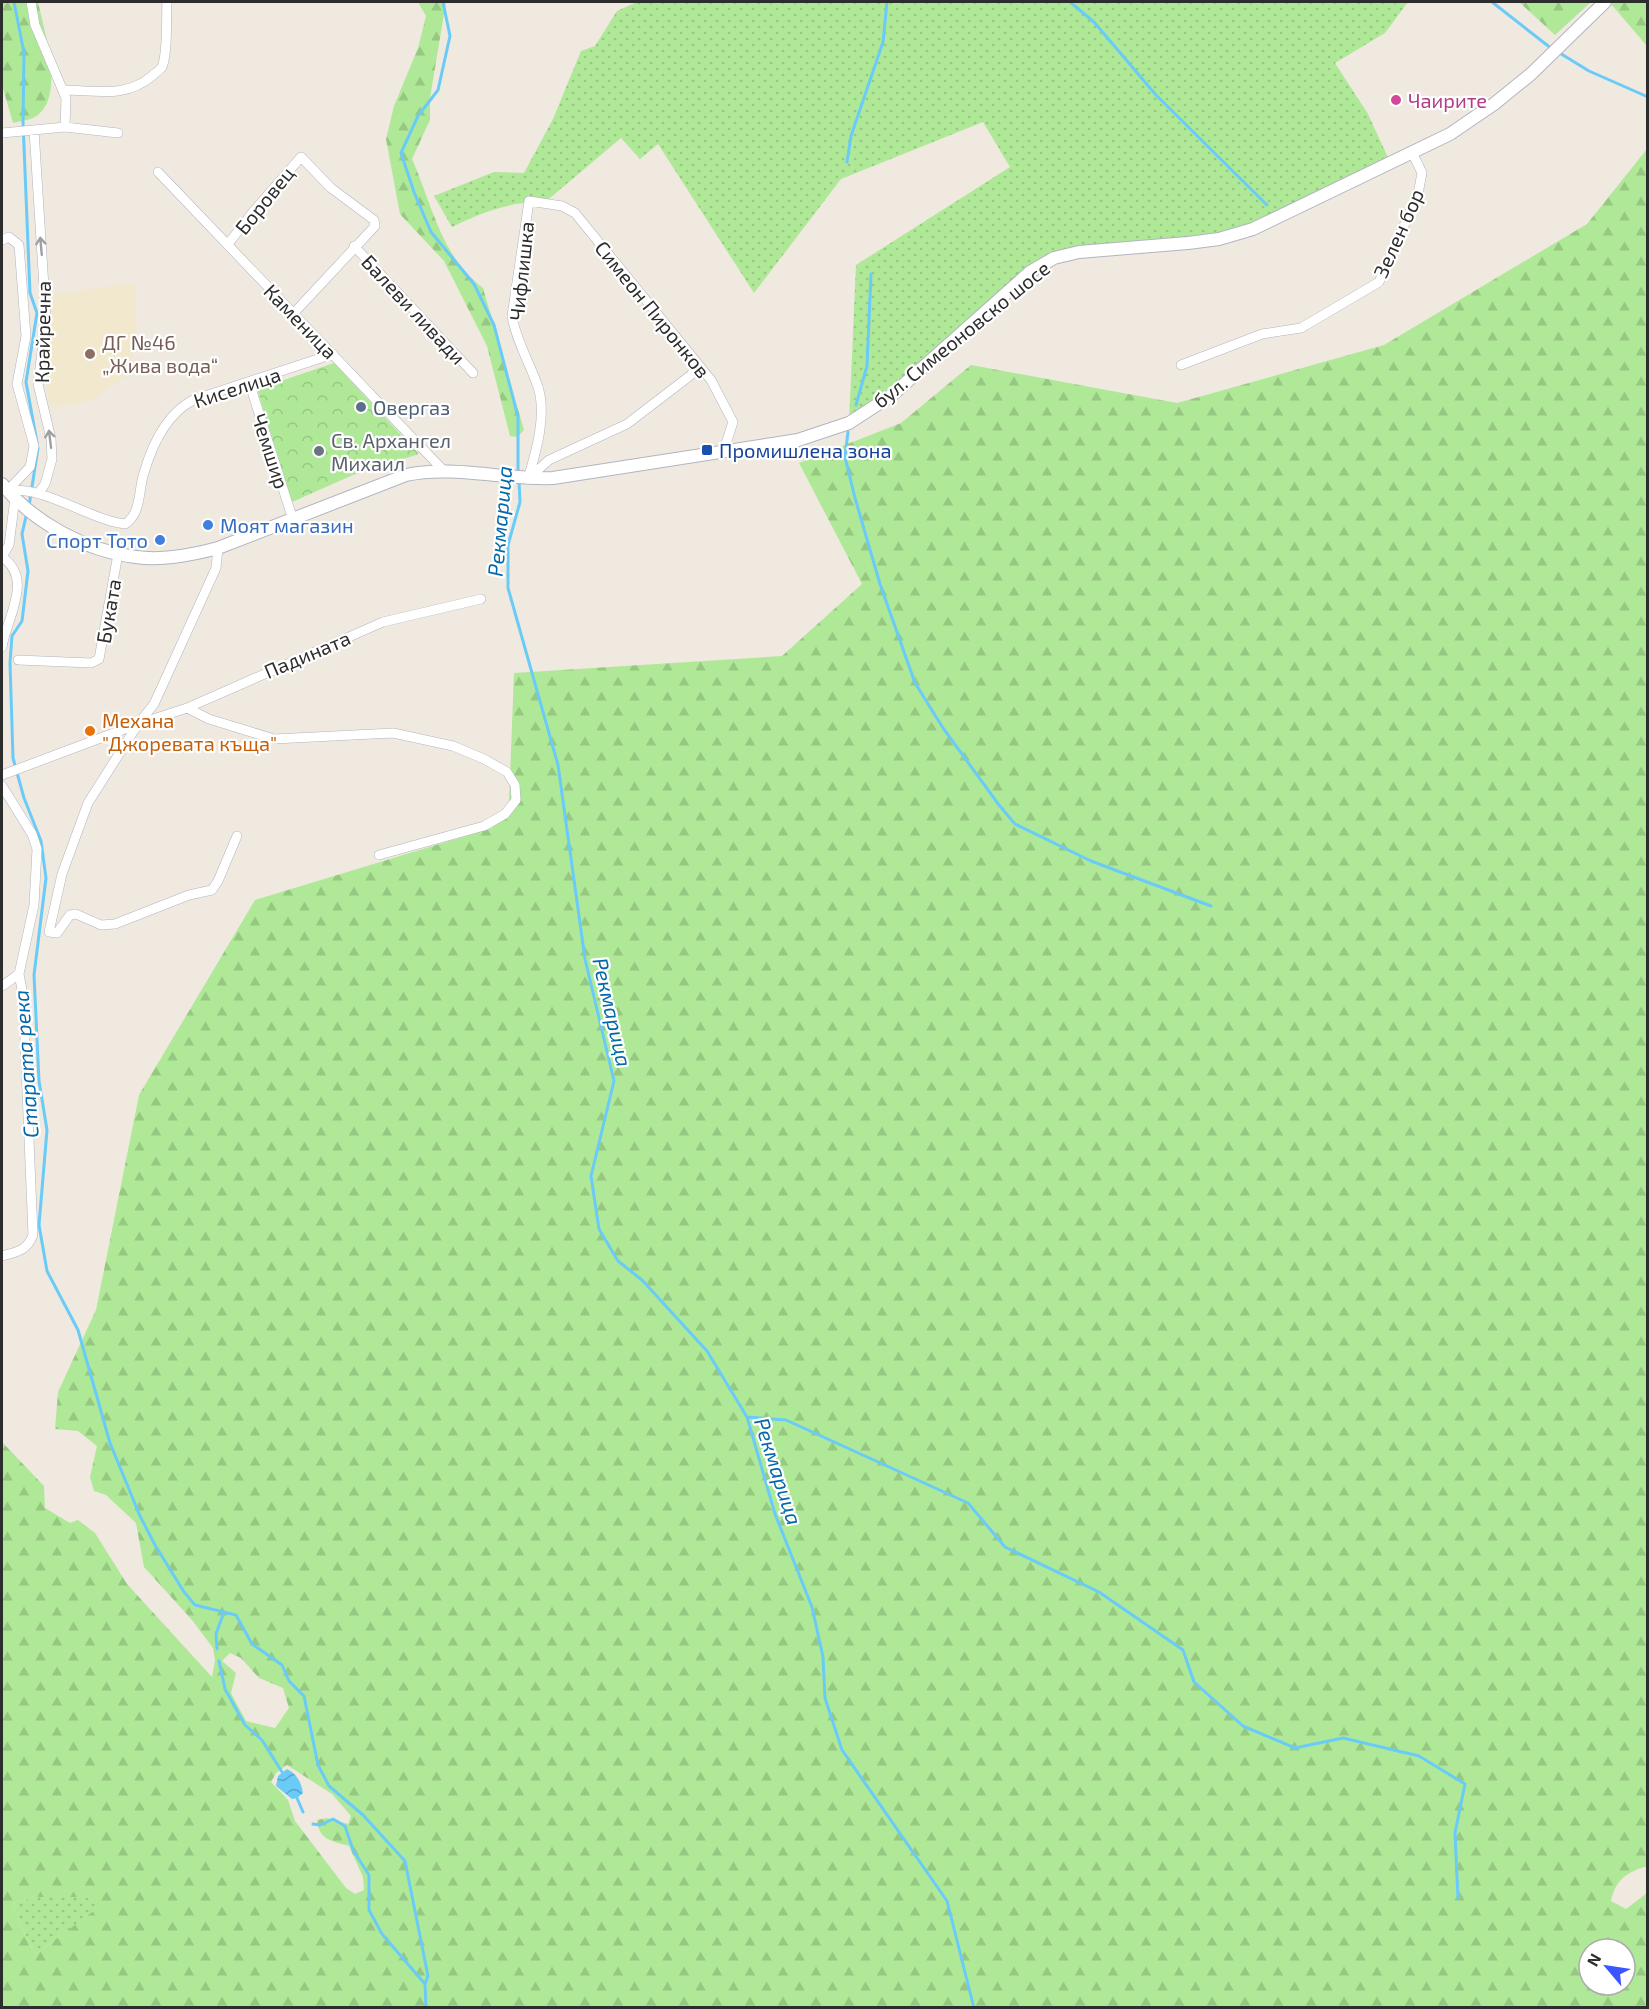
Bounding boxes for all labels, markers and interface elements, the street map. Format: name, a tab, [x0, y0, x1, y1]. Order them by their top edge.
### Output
place label: Чаирите	[1408, 88, 1487, 112]
marker: Чаирите	[1389, 93, 1403, 107]
street label: Боровец	[229, 161, 299, 239]
street label: Зелен бор	[1368, 185, 1428, 281]
street label: Чифлишка	[504, 220, 538, 322]
one-way arrow	[35, 236, 46, 256]
street label: Симеон Пиронков	[590, 236, 716, 382]
street label: Балеви ливади	[357, 249, 471, 369]
street label: бул. Симеоновско шосе	[868, 255, 1055, 413]
street label: Каменица	[259, 278, 343, 364]
street label: Крайречна	[29, 281, 55, 383]
place label: ДГ №46 „Жива вода“	[102, 330, 218, 377]
marker: ДГ №46 „Жива вода“	[83, 347, 97, 361]
street label: Киселица	[190, 362, 284, 412]
place label: Овергаз	[373, 395, 450, 419]
marker: Овергаз	[354, 400, 368, 414]
street label: Чемшир	[248, 410, 294, 492]
place label: Св. Архангел Михаил	[331, 428, 451, 475]
one-way arrow	[44, 429, 55, 449]
place label: Промишлена зона	[719, 438, 891, 462]
marker: Промишлена зона	[700, 443, 714, 457]
marker: Св. Архангел Михаил	[312, 444, 326, 458]
water label: Рекмарица	[482, 465, 516, 577]
place label: Моят магазин	[220, 513, 354, 537]
marker: Моят магазин	[201, 518, 215, 532]
place label: Спорт Тото	[46, 528, 148, 552]
marker: Спорт Тото	[153, 533, 167, 547]
street label: Буката	[91, 577, 126, 645]
street label: Падината	[260, 625, 354, 683]
place label: Механа "Джоревата къща"	[102, 708, 277, 755]
marker: Механа "Джоревата къща"	[83, 724, 97, 738]
water label: Рекмарица	[588, 955, 638, 1069]
water label: Старата река	[7, 989, 43, 1139]
water label: Рекмарица	[750, 1414, 808, 1528]
north arrow	[1577, 1937, 1637, 1997]
text: N	[1582, 1950, 1605, 1969]

